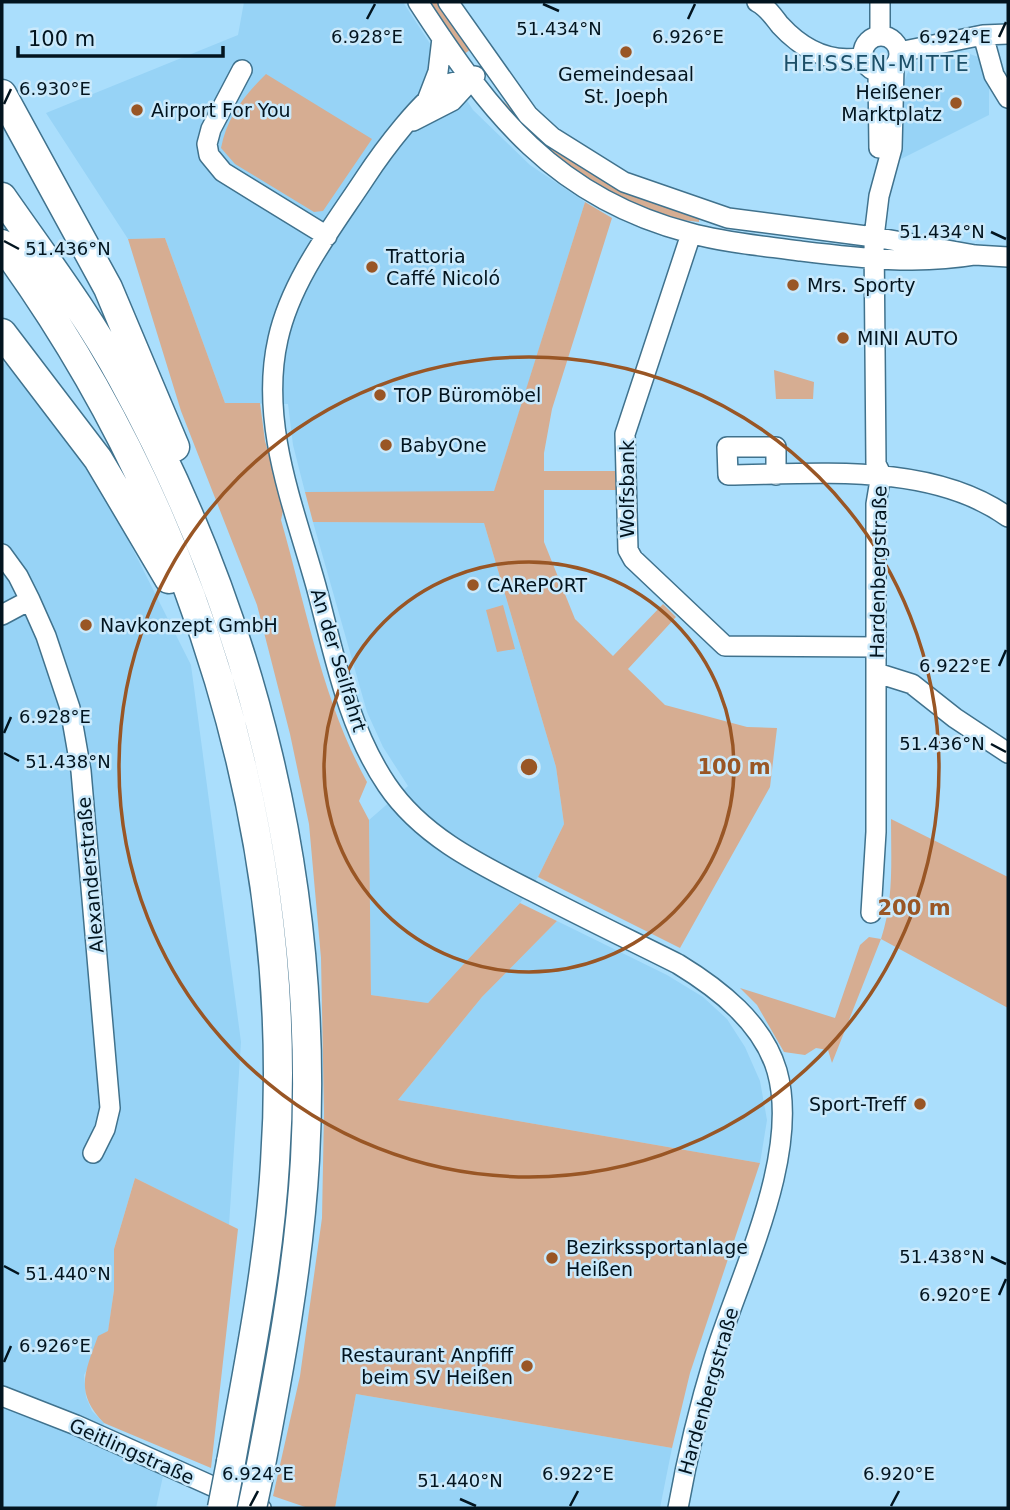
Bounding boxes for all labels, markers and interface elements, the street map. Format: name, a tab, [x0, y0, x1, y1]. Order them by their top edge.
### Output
scale bar	[18, 14, 222, 58]
text: 51.434°N	[516, 18, 602, 39]
text: 6.928°E	[331, 26, 403, 47]
text: 6.926°E	[652, 26, 724, 47]
text: 6.924°E	[919, 26, 991, 47]
text: 100 m	[28, 27, 95, 51]
marker: Gemeindesaal St. Joeph	[618, 44, 634, 60]
district label: HEISSEN-MITTE	[783, 52, 971, 76]
place label: Gemeindesaal St. Joeph	[558, 63, 694, 107]
text: 6.930°E	[19, 78, 91, 99]
place label: Heißener Marktplatz	[841, 81, 942, 125]
marker: Heißener Marktplatz	[948, 95, 964, 111]
place label: Airport For You	[151, 99, 291, 121]
marker: Airport For You	[129, 102, 145, 118]
text: 51.434°N	[899, 221, 985, 242]
text: 51.436°N	[25, 238, 111, 259]
place label: Trattoria Caffé Nicoló	[385, 245, 500, 289]
marker: Trattoria Caffé Nicoló	[364, 259, 380, 275]
place label: Mrs. Sporty	[807, 274, 915, 296]
marker: Mrs. Sporty	[785, 277, 801, 293]
place label: MINI AUTO	[857, 327, 958, 349]
marker: MINI AUTO	[835, 330, 851, 346]
place label: TOP Büromöbel	[393, 384, 541, 406]
marker: TOP Büromöbel	[372, 387, 388, 403]
place label: BabyOne	[400, 434, 487, 456]
marker: BabyOne	[378, 437, 394, 453]
street label: Wolfsbank	[616, 440, 638, 538]
street label: Hardenbergstraße	[865, 485, 891, 659]
place label: CARePORT	[487, 574, 588, 596]
marker: CARePORT	[465, 577, 481, 593]
street label: An der Seilfahrt	[307, 586, 371, 734]
place label: Navkonzept GmbH	[100, 614, 278, 636]
marker: Navkonzept GmbH	[78, 617, 94, 633]
text: 6.922°E	[919, 655, 991, 676]
text: 6.928°E	[19, 706, 91, 727]
text: 51.436°N	[899, 733, 985, 754]
text: 51.438°N	[25, 751, 111, 772]
centre of rings	[517, 755, 541, 779]
text: 100 m	[697, 755, 771, 779]
street label: Alexanderstraße	[72, 796, 108, 954]
text: 200 m	[877, 896, 951, 920]
place label: Sport-Treff	[809, 1093, 907, 1115]
marker: Sport-Treff	[912, 1096, 928, 1112]
place label: Bezirkssportanlage Heißen	[566, 1236, 748, 1280]
text: 51.438°N	[899, 1246, 985, 1267]
marker: Bezirkssportanlage Heißen	[544, 1250, 560, 1266]
text: 51.440°N	[25, 1263, 111, 1284]
text: 6.920°E	[919, 1284, 991, 1305]
street label: Hardenbergstraße	[674, 1305, 742, 1477]
text: 6.926°E	[19, 1335, 91, 1356]
place label: Restaurant Anpfiff beim SV Heißen	[341, 1344, 514, 1388]
marker: Restaurant Anpfiff beim SV Heißen	[519, 1358, 535, 1374]
street label: Geitlingstraße	[66, 1414, 198, 1488]
text: 6.924°E	[222, 1463, 294, 1484]
text: 6.922°E	[542, 1463, 614, 1484]
text: 6.920°E	[863, 1463, 935, 1484]
text: 51.440°N	[417, 1470, 503, 1491]

